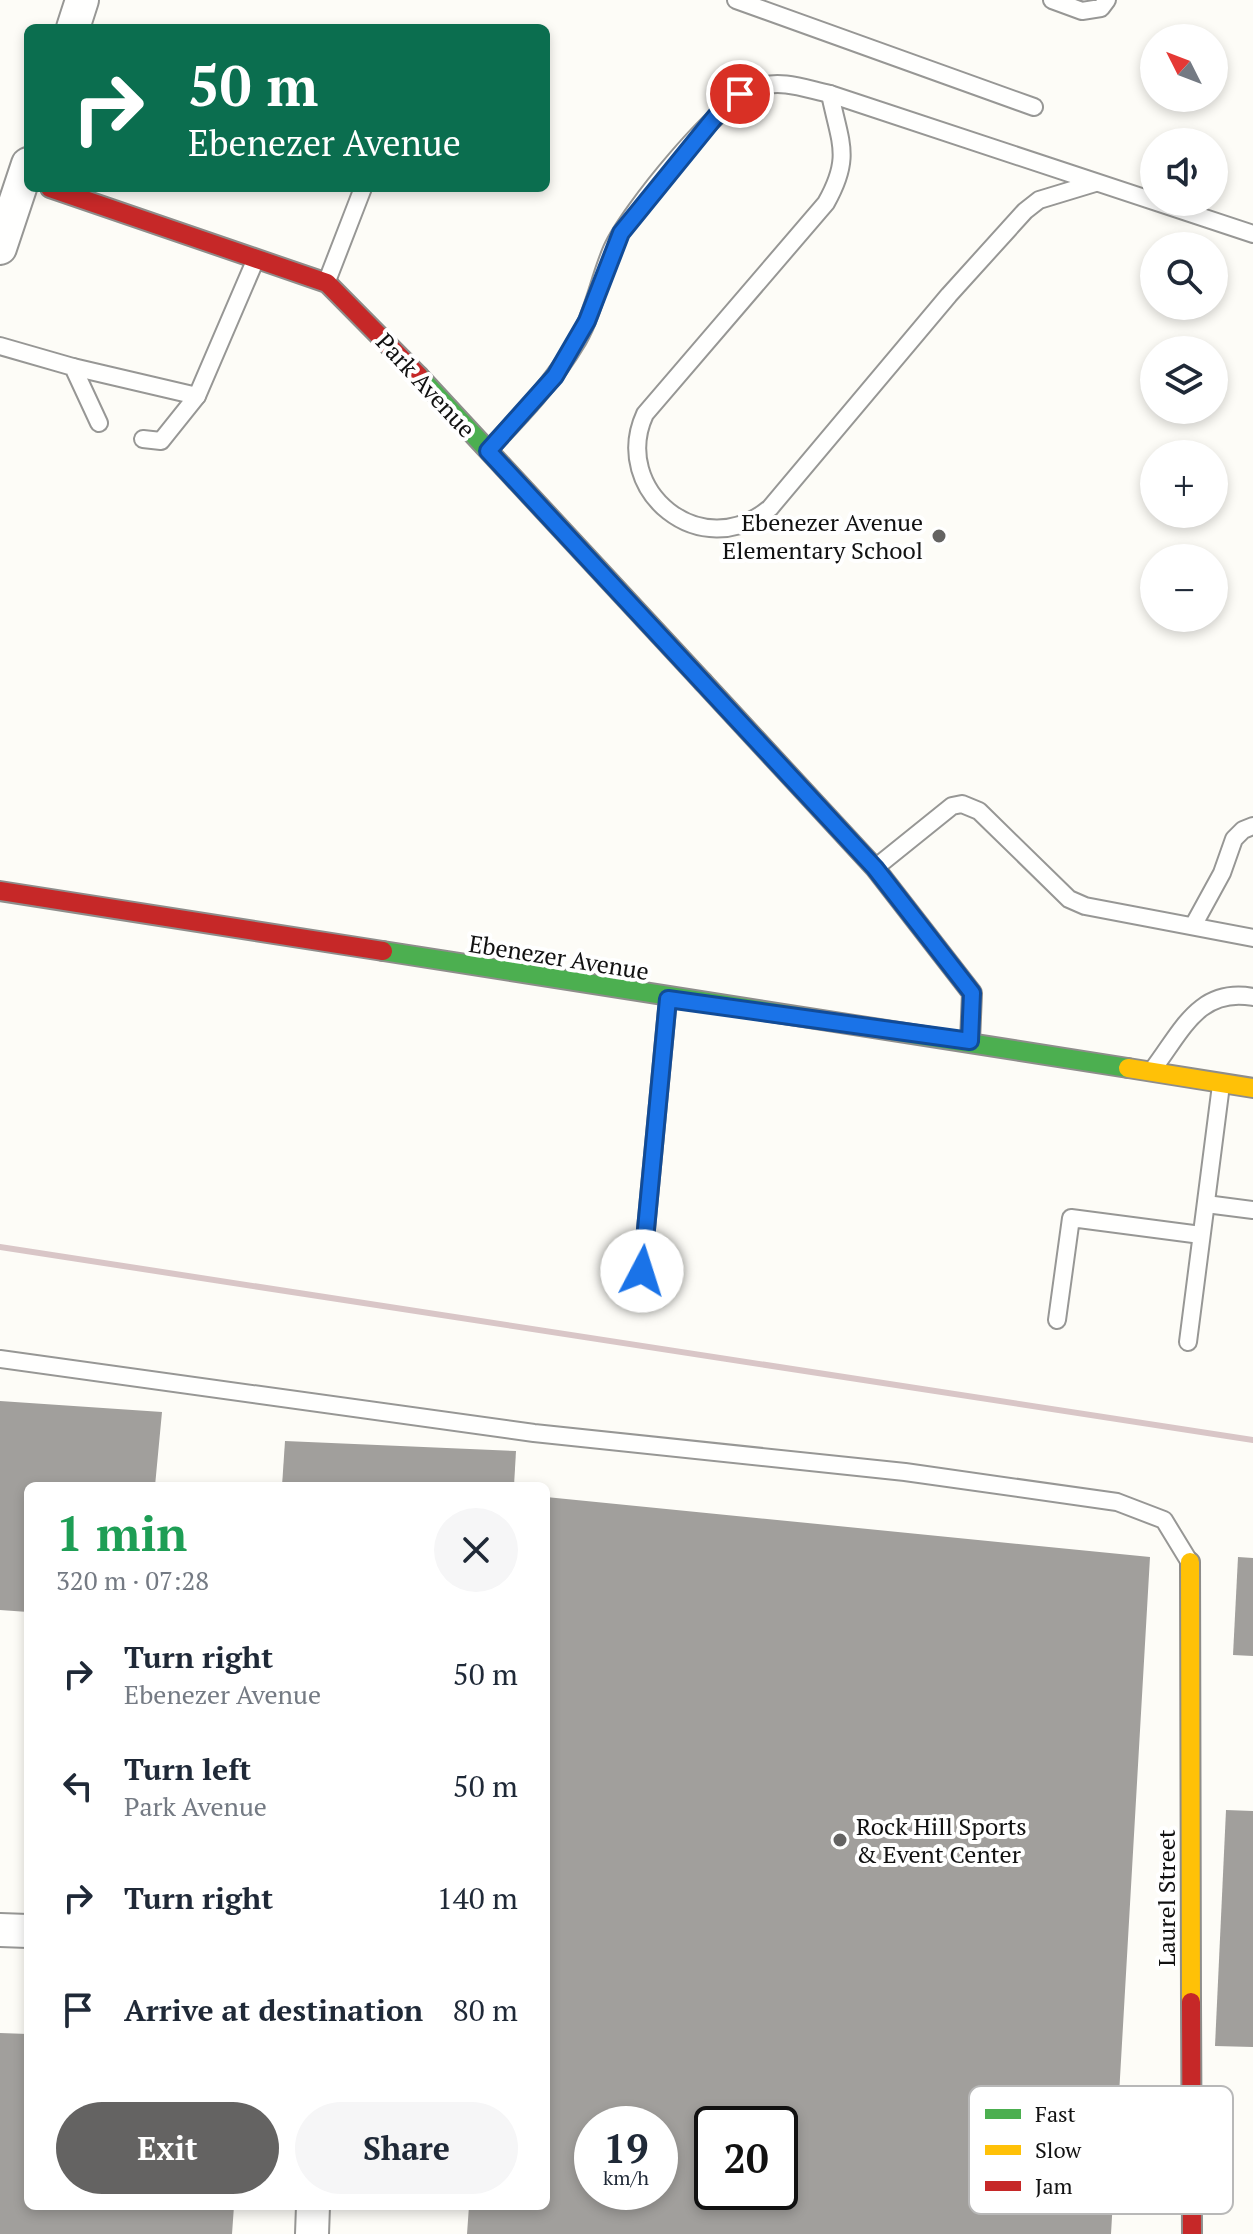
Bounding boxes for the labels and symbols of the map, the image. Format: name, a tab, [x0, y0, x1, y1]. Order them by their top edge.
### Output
north arrow	[1140, 24, 1228, 112]
pin	[706, 60, 774, 128]
street label: Park Avenue	[369, 326, 483, 444]
place label: Ebenezer Avenue Elementary School	[722, 506, 923, 566]
marker: Ebenezer Avenue Elementary School	[930, 527, 948, 545]
street label: Ebenezer Avenue	[467, 927, 651, 987]
position arrow	[600, 1229, 684, 1313]
place label: Rock Hill Sports & Event Center	[856, 1810, 1027, 1870]
street label: Laurel Street	[1150, 1829, 1182, 1967]
marker: Rock Hill Sports & Event Center	[831, 1831, 849, 1849]
legend	[969, 2086, 1233, 2214]
text: Fast	[1035, 2099, 1076, 2128]
speed limit sign: 20	[694, 2106, 798, 2210]
text: Slow	[1035, 2135, 1082, 2164]
text: Jam	[1035, 2171, 1073, 2200]

